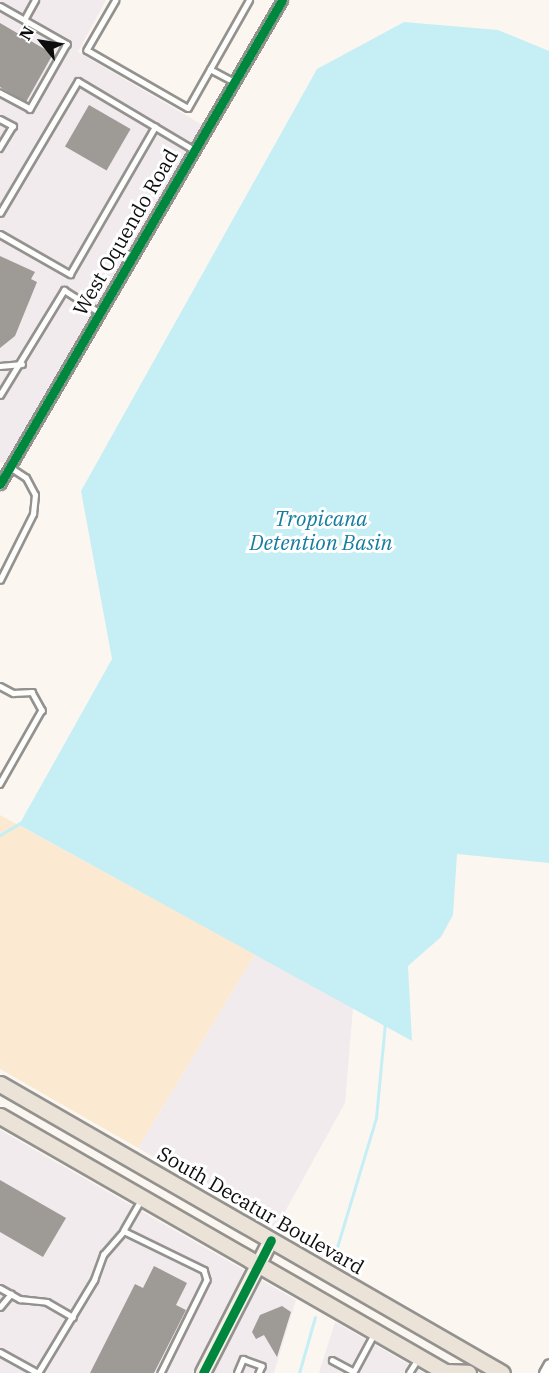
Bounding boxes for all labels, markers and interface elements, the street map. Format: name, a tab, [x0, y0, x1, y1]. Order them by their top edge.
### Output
north arrow	[12, 12, 72, 72]
text: N	[15, 23, 38, 43]
street label: West Oquendo Road	[67, 144, 183, 320]
water label: Tropicana Detention Basin	[250, 505, 392, 555]
street label: South Decatur Boulevard	[153, 1141, 369, 1279]

